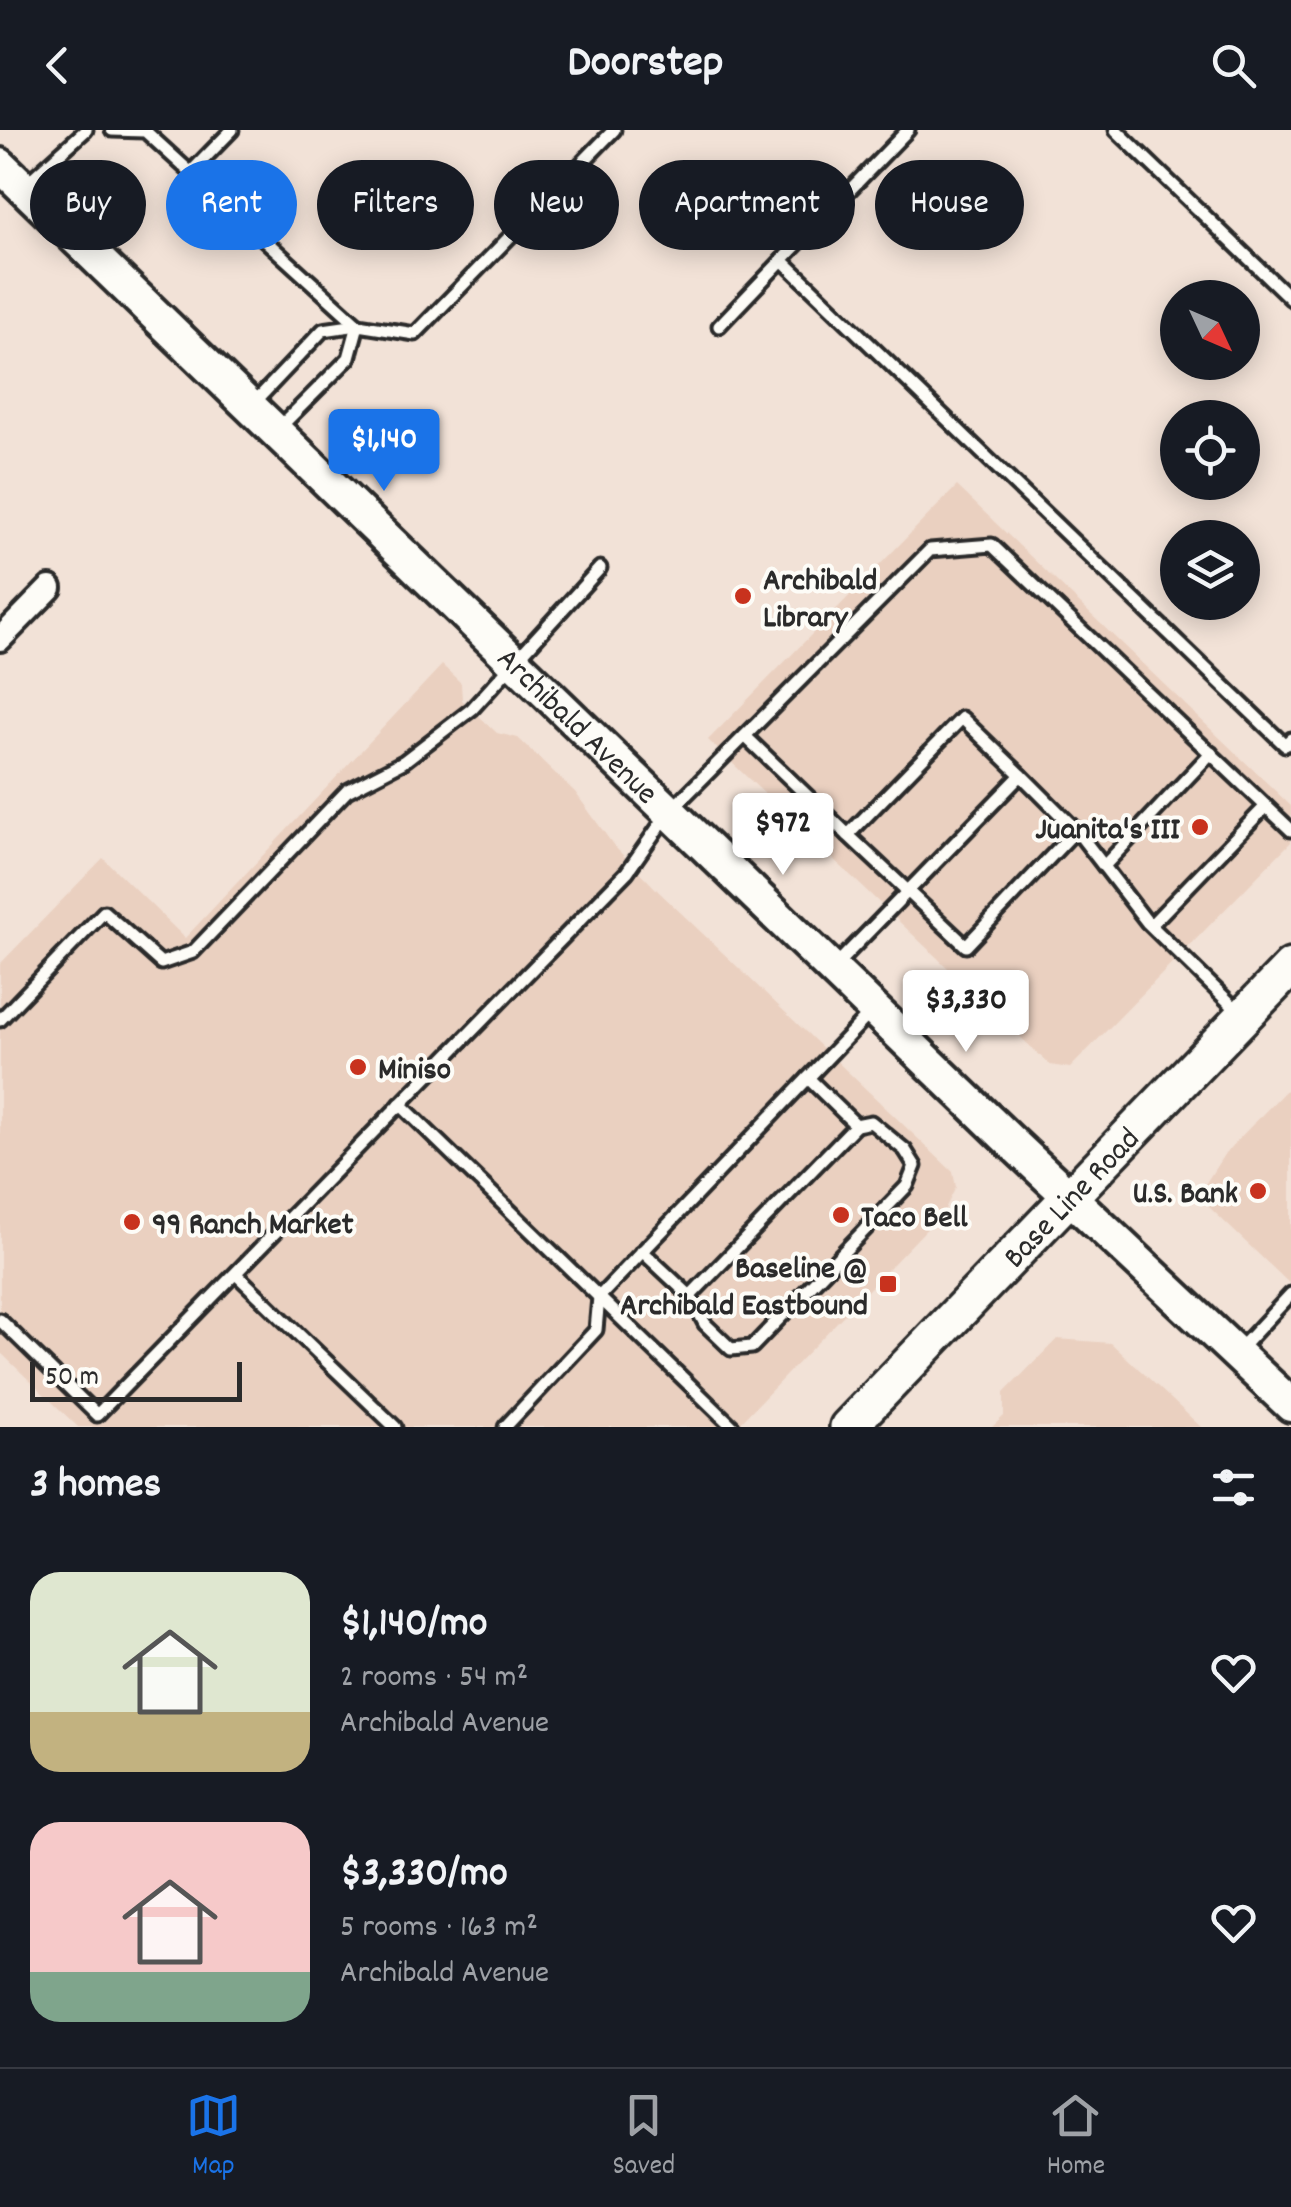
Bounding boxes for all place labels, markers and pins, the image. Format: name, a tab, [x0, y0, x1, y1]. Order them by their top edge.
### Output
pin: $1,140	[303, 409, 465, 494]
place label: Archibald Library	[763, 560, 877, 643]
marker: Archibald Library	[732, 585, 754, 607]
pin: $972	[724, 793, 842, 878]
place label: Juanita's III	[1035, 809, 1180, 855]
marker: Juanita's III	[1189, 816, 1211, 838]
pin: $3,330	[885, 970, 1047, 1055]
place label: Miniso	[378, 1049, 451, 1095]
marker: Miniso	[347, 1056, 369, 1078]
place label: U.S. Bank	[1132, 1173, 1238, 1219]
marker: U.S. Bank	[1247, 1180, 1269, 1202]
place label: Taco Bell	[861, 1197, 968, 1243]
place label: 99 Ranch Market	[152, 1204, 354, 1250]
marker: Taco Bell	[830, 1204, 852, 1226]
marker: 99 Ranch Market	[121, 1211, 143, 1233]
place label: Baseline @ Archibald Eastbound	[620, 1248, 868, 1331]
marker: Baseline @ Archibald Eastbound	[877, 1273, 899, 1295]

